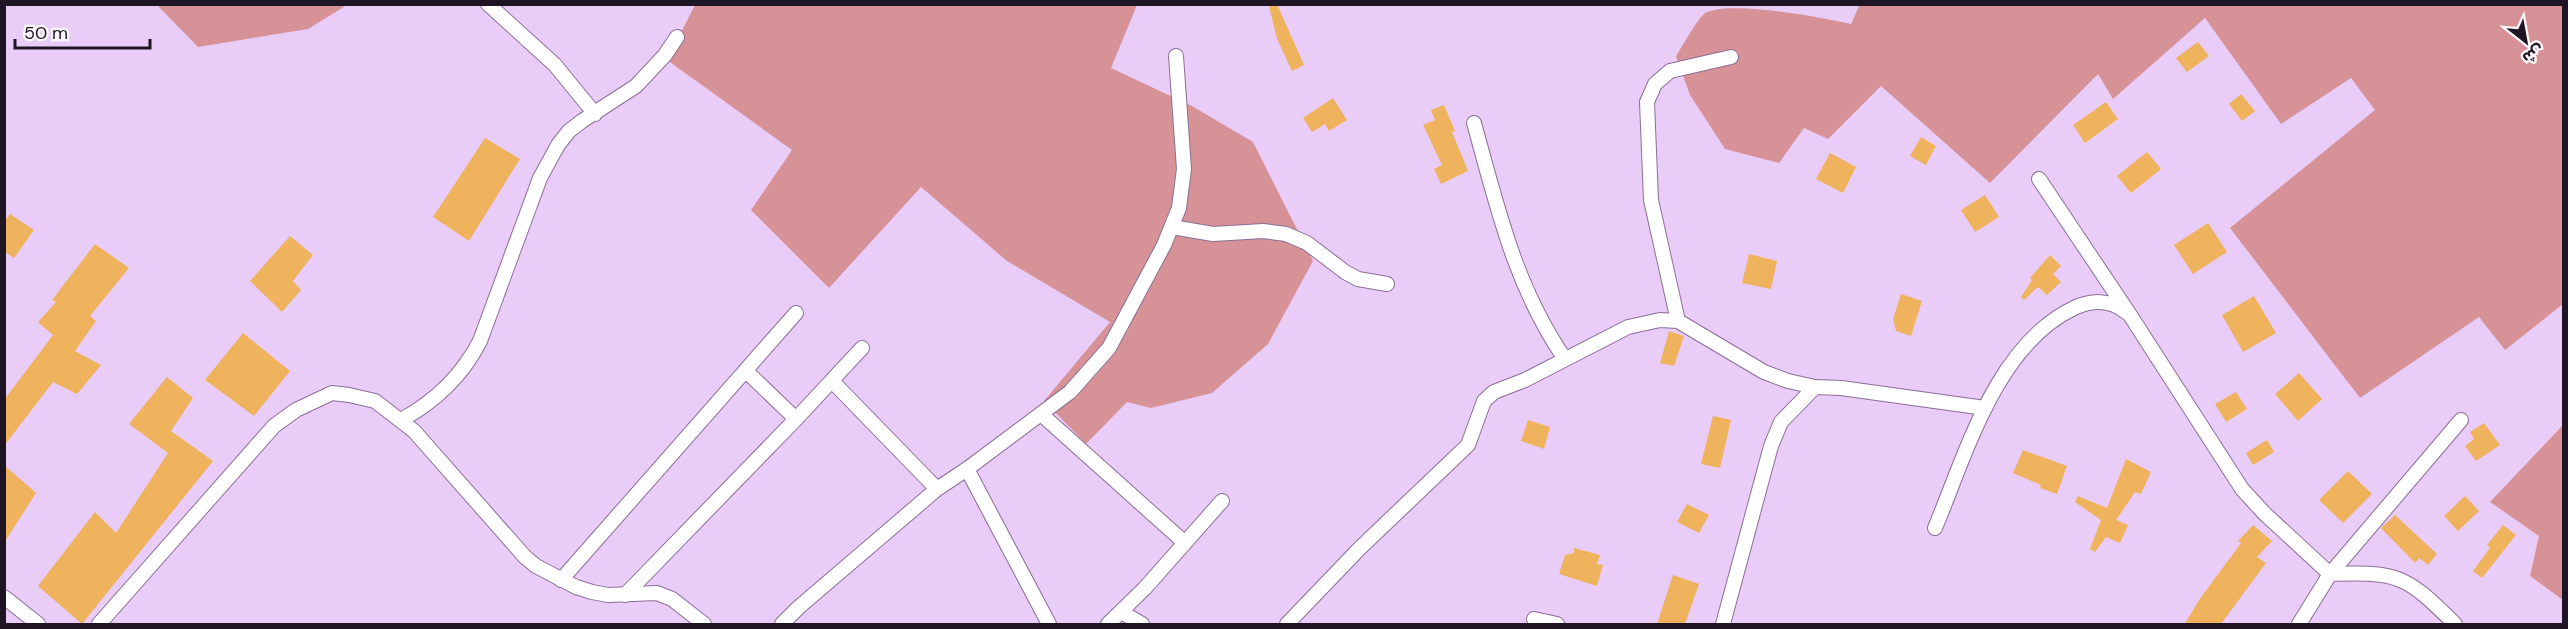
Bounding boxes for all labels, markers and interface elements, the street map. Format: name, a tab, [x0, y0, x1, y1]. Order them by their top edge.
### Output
scale bar	[15, 12, 150, 50]
north arrow	[2496, 12, 2556, 72]
text: 50 m	[24, 21, 68, 45]
text: ش	[2519, 40, 2548, 69]

